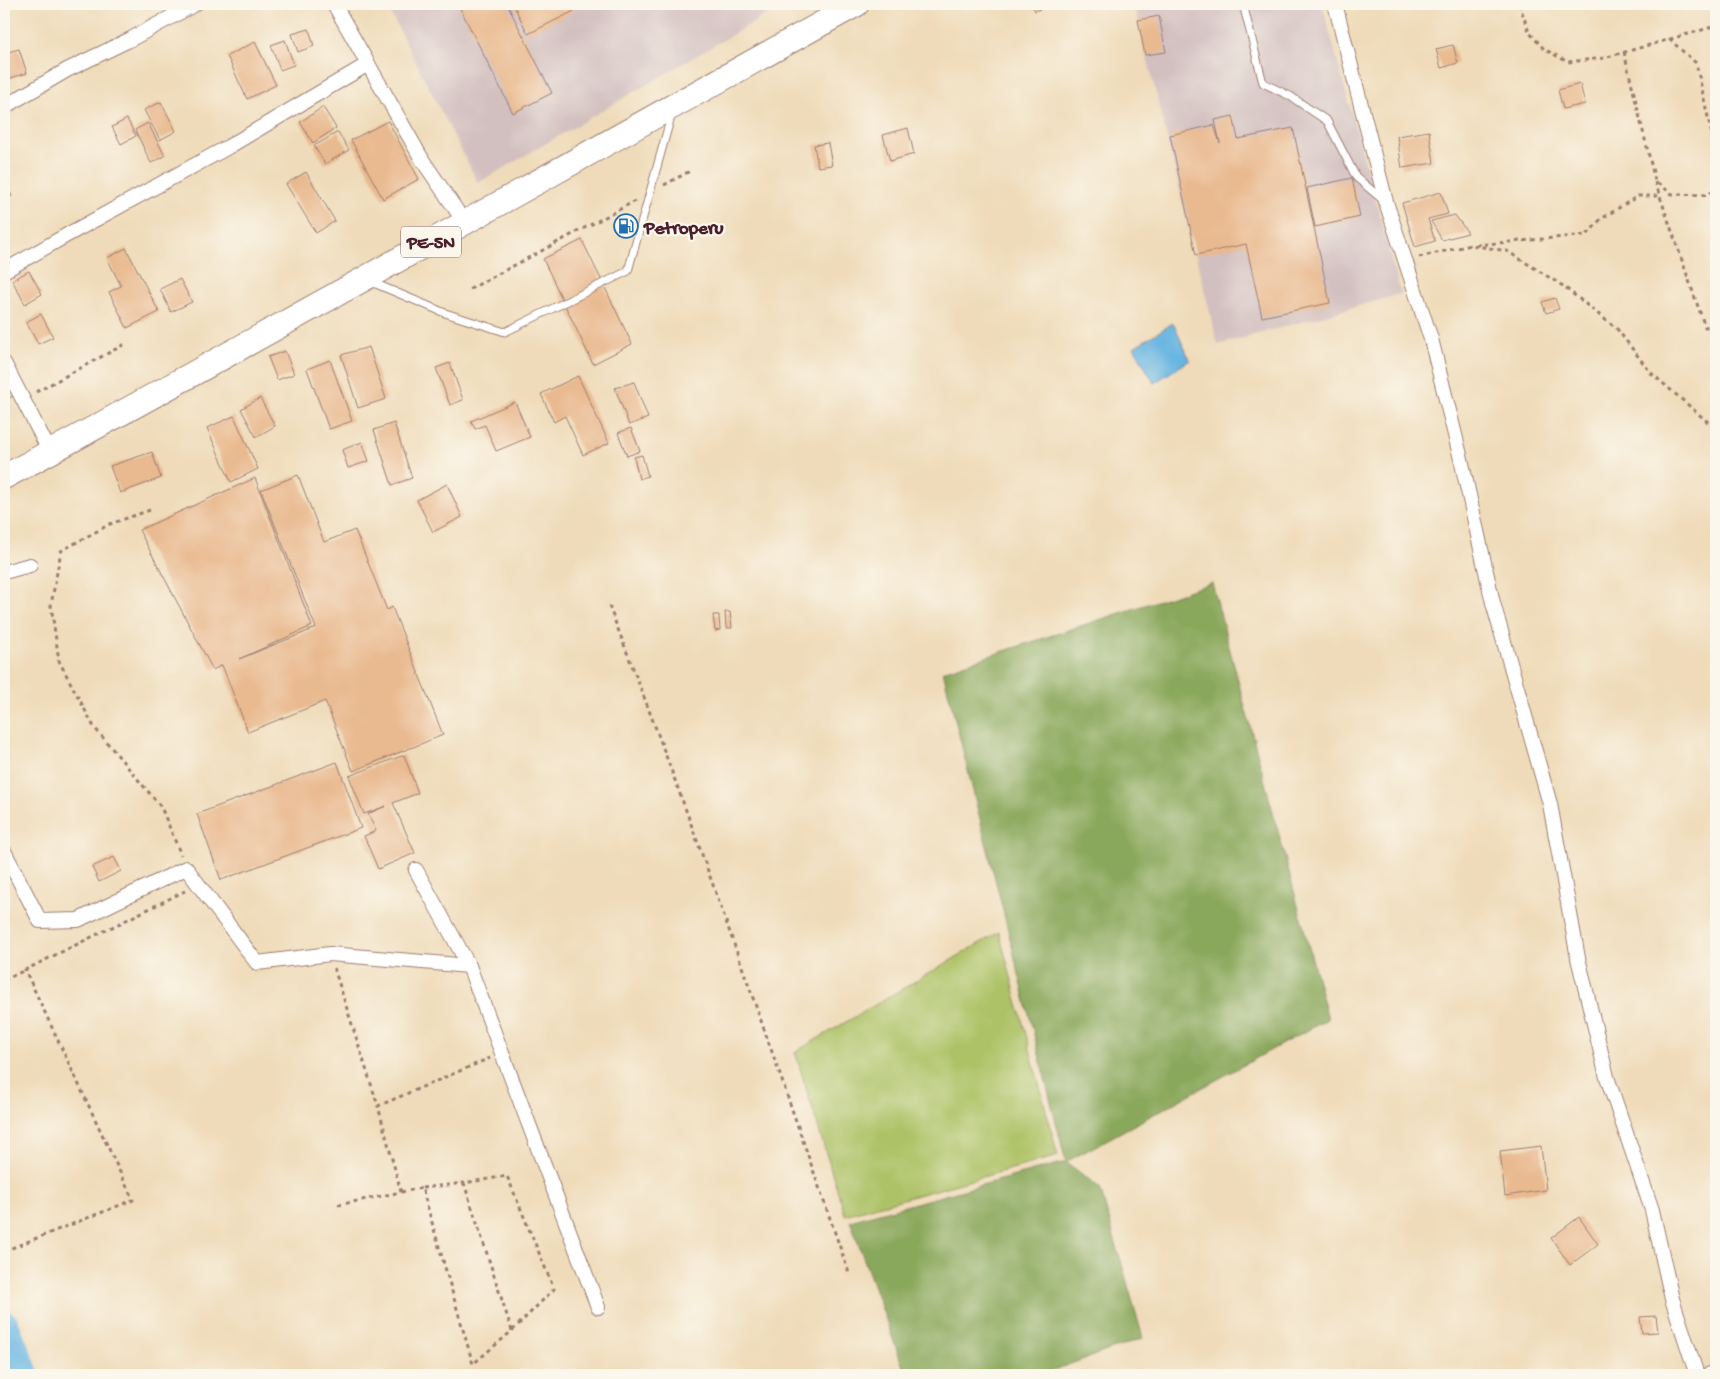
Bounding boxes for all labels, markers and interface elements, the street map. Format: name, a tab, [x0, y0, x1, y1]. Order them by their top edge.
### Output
fuel station icon: Petroperu	[613, 213, 639, 239]
place label: Petroperu	[643, 218, 724, 241]
road number: PE-5N	[401, 226, 461, 258]

